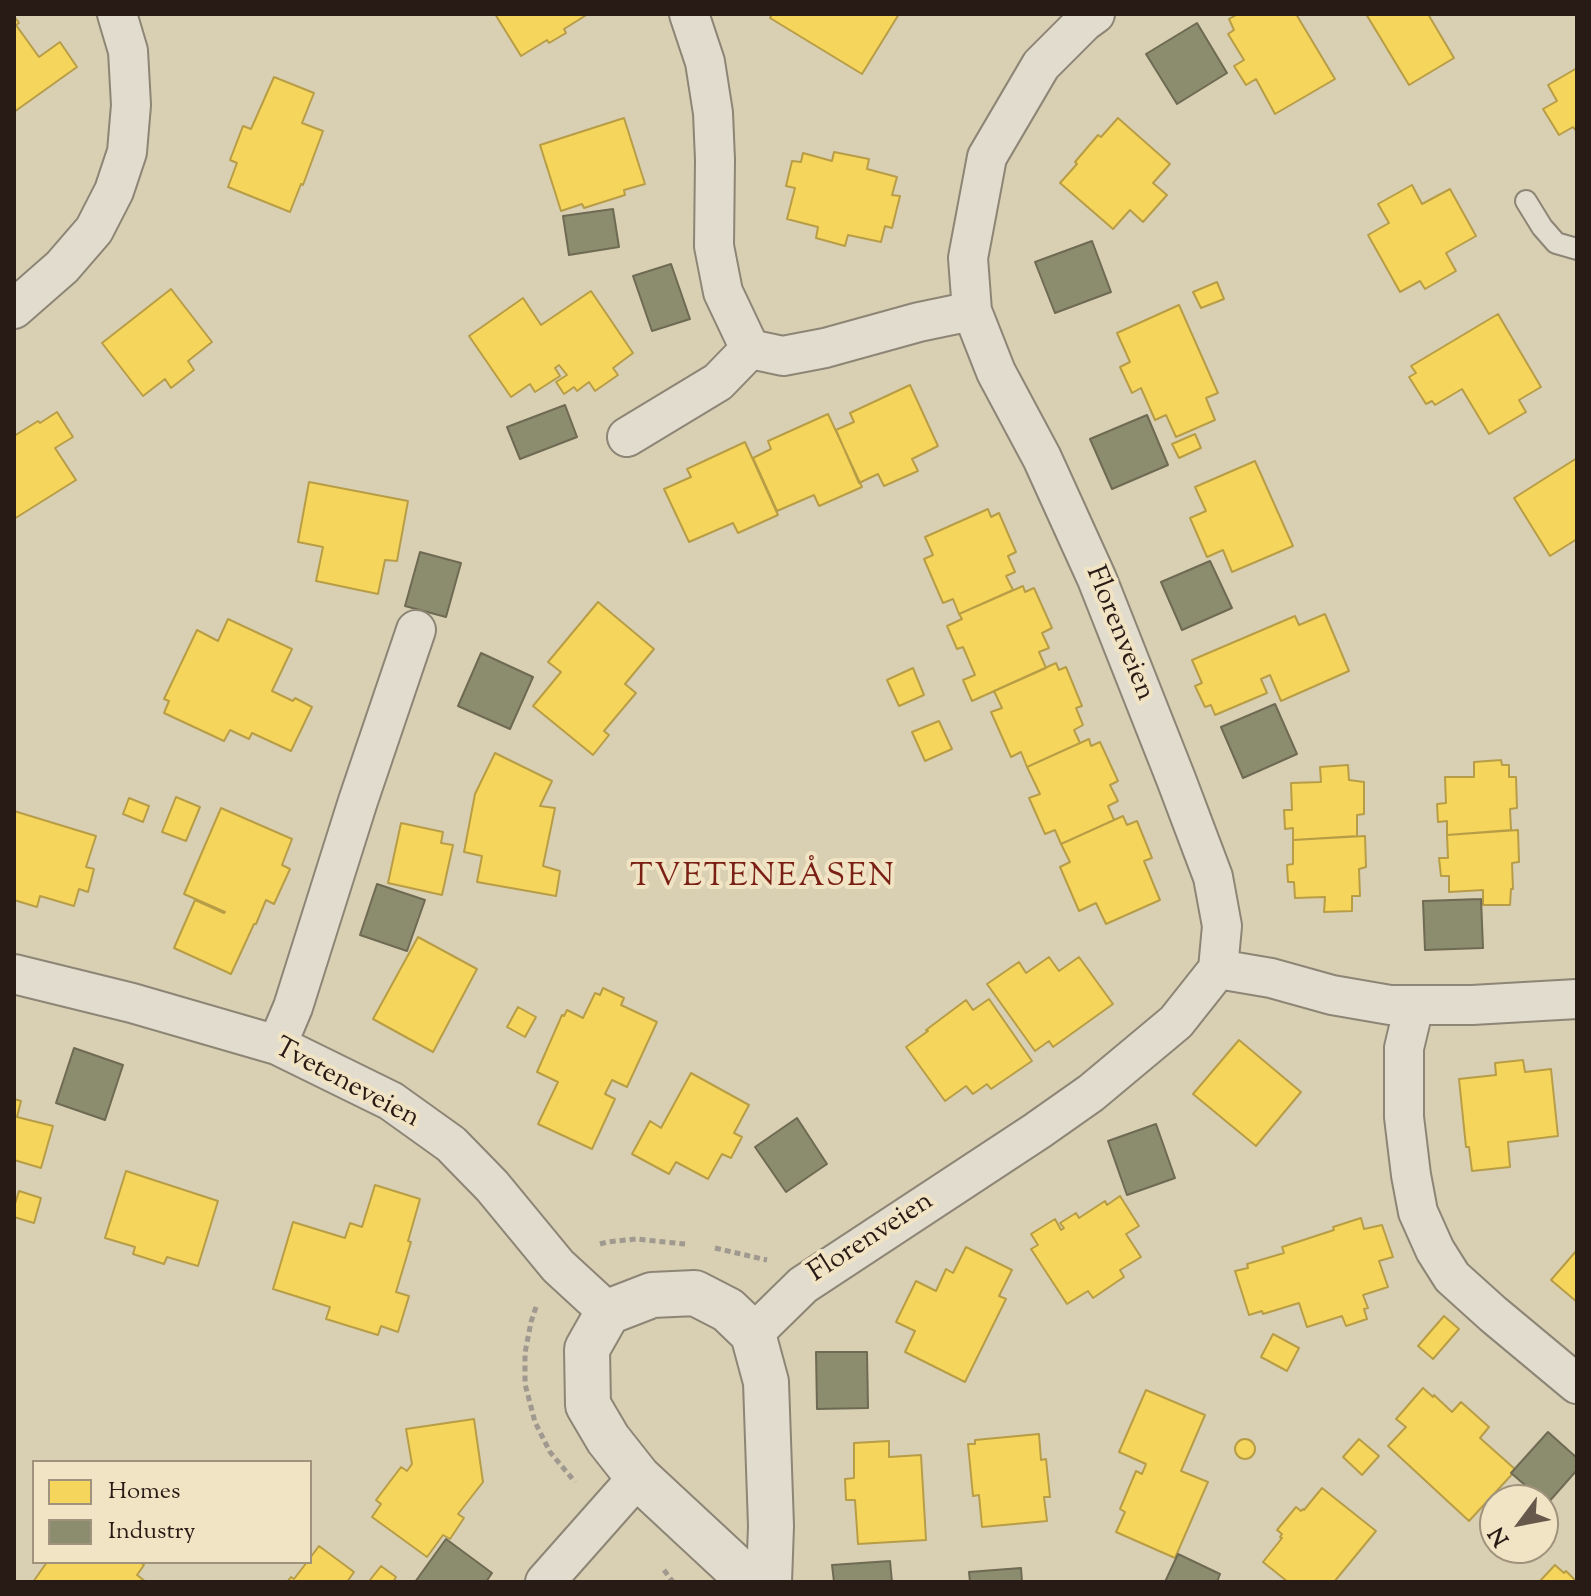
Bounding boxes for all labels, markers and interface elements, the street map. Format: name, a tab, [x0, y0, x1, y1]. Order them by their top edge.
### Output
street label: Florenveien	[1076, 562, 1160, 706]
district label: TVETENEÅSEN	[630, 861, 896, 899]
street label: Tveteneveien	[268, 1033, 424, 1137]
street label: Florenveien	[803, 1186, 941, 1292]
legend	[32, 1460, 312, 1564]
text: Homes	[108, 1475, 180, 1509]
north arrow	[1479, 1484, 1559, 1564]
text: Industry	[108, 1515, 196, 1549]
text: N	[1482, 1520, 1519, 1552]

